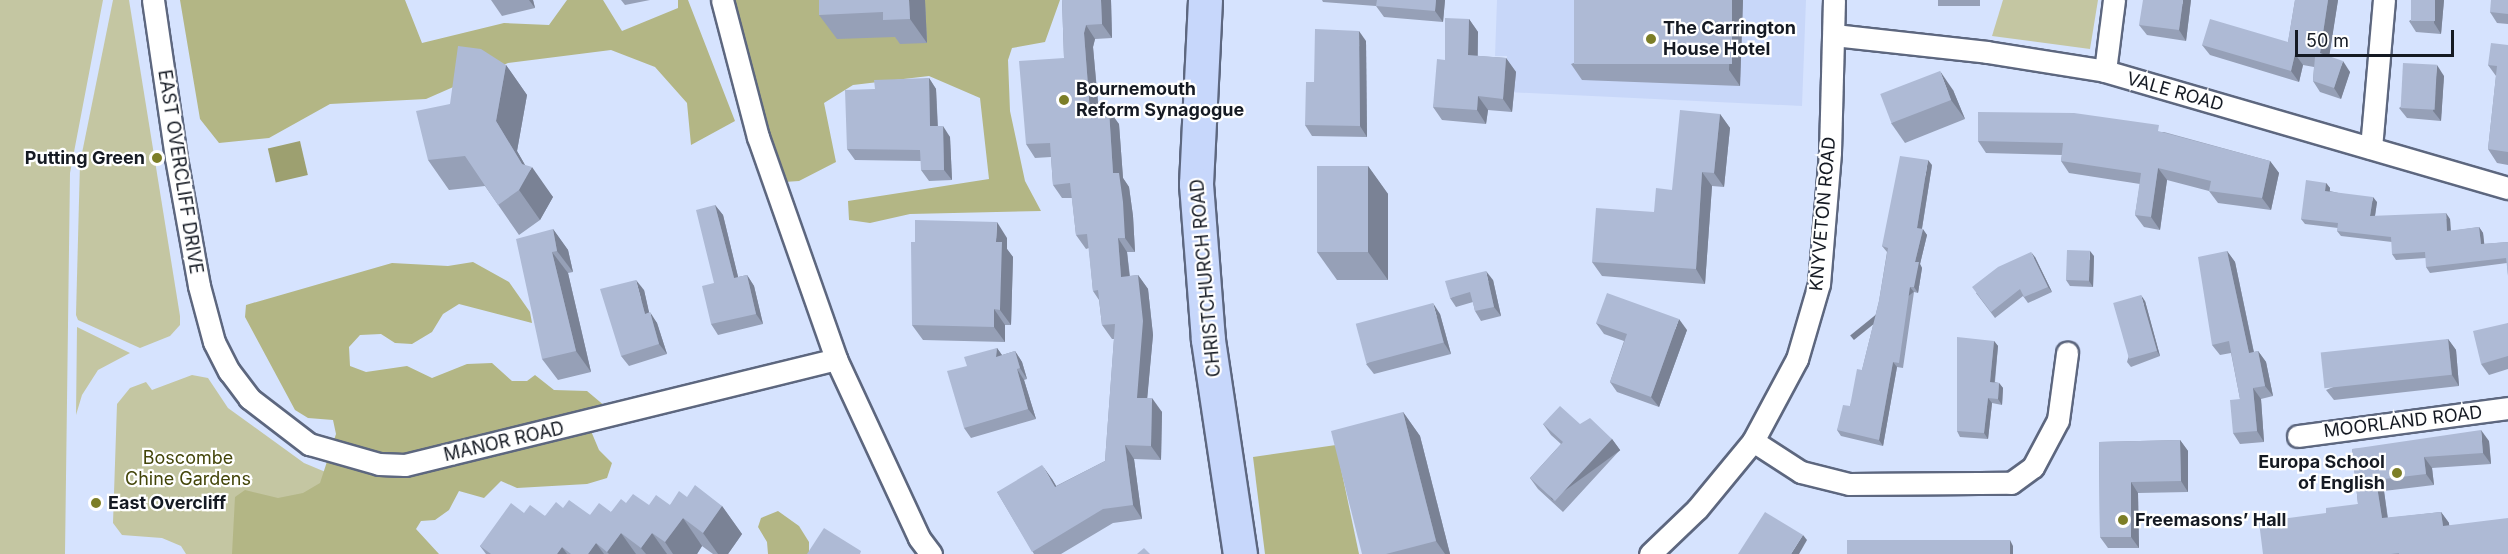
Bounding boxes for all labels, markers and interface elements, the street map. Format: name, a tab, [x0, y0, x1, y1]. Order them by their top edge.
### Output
place label: The Carrington House Hotel	[1663, 18, 1796, 60]
scale bar	[2298, 18, 2457, 56]
text: 50 m	[2306, 30, 2349, 51]
marker: The Carrington House Hotel	[1644, 32, 1658, 46]
street label: EAST OVERCLIFF DRIVE	[153, 68, 207, 276]
street label: VALE ROAD	[2124, 68, 2226, 116]
place label: Bournemouth Reform Synagogue	[1076, 79, 1244, 122]
marker: Bournemouth Reform Synagogue	[1057, 93, 1071, 107]
street label: KNYVETON ROAD	[1805, 136, 1841, 292]
place label: Putting Green	[25, 147, 145, 169]
marker: Putting Green	[150, 151, 164, 165]
street label: CHRISTCHURCH ROAD	[1187, 178, 1225, 378]
street label: MOORLAND ROAD	[2322, 402, 2484, 442]
street label: MANOR ROAD	[442, 418, 566, 466]
park label: Boscombe Chine Gardens	[125, 448, 251, 490]
place label: Europa School of English	[2258, 452, 2385, 494]
marker: Europa School of English	[2390, 466, 2404, 480]
place label: East Overcliff	[108, 492, 226, 514]
marker: East Overcliff	[89, 496, 103, 510]
place label: Freemasons’ Hall	[2135, 509, 2286, 531]
marker: Freemasons’ Hall	[2116, 513, 2130, 527]

